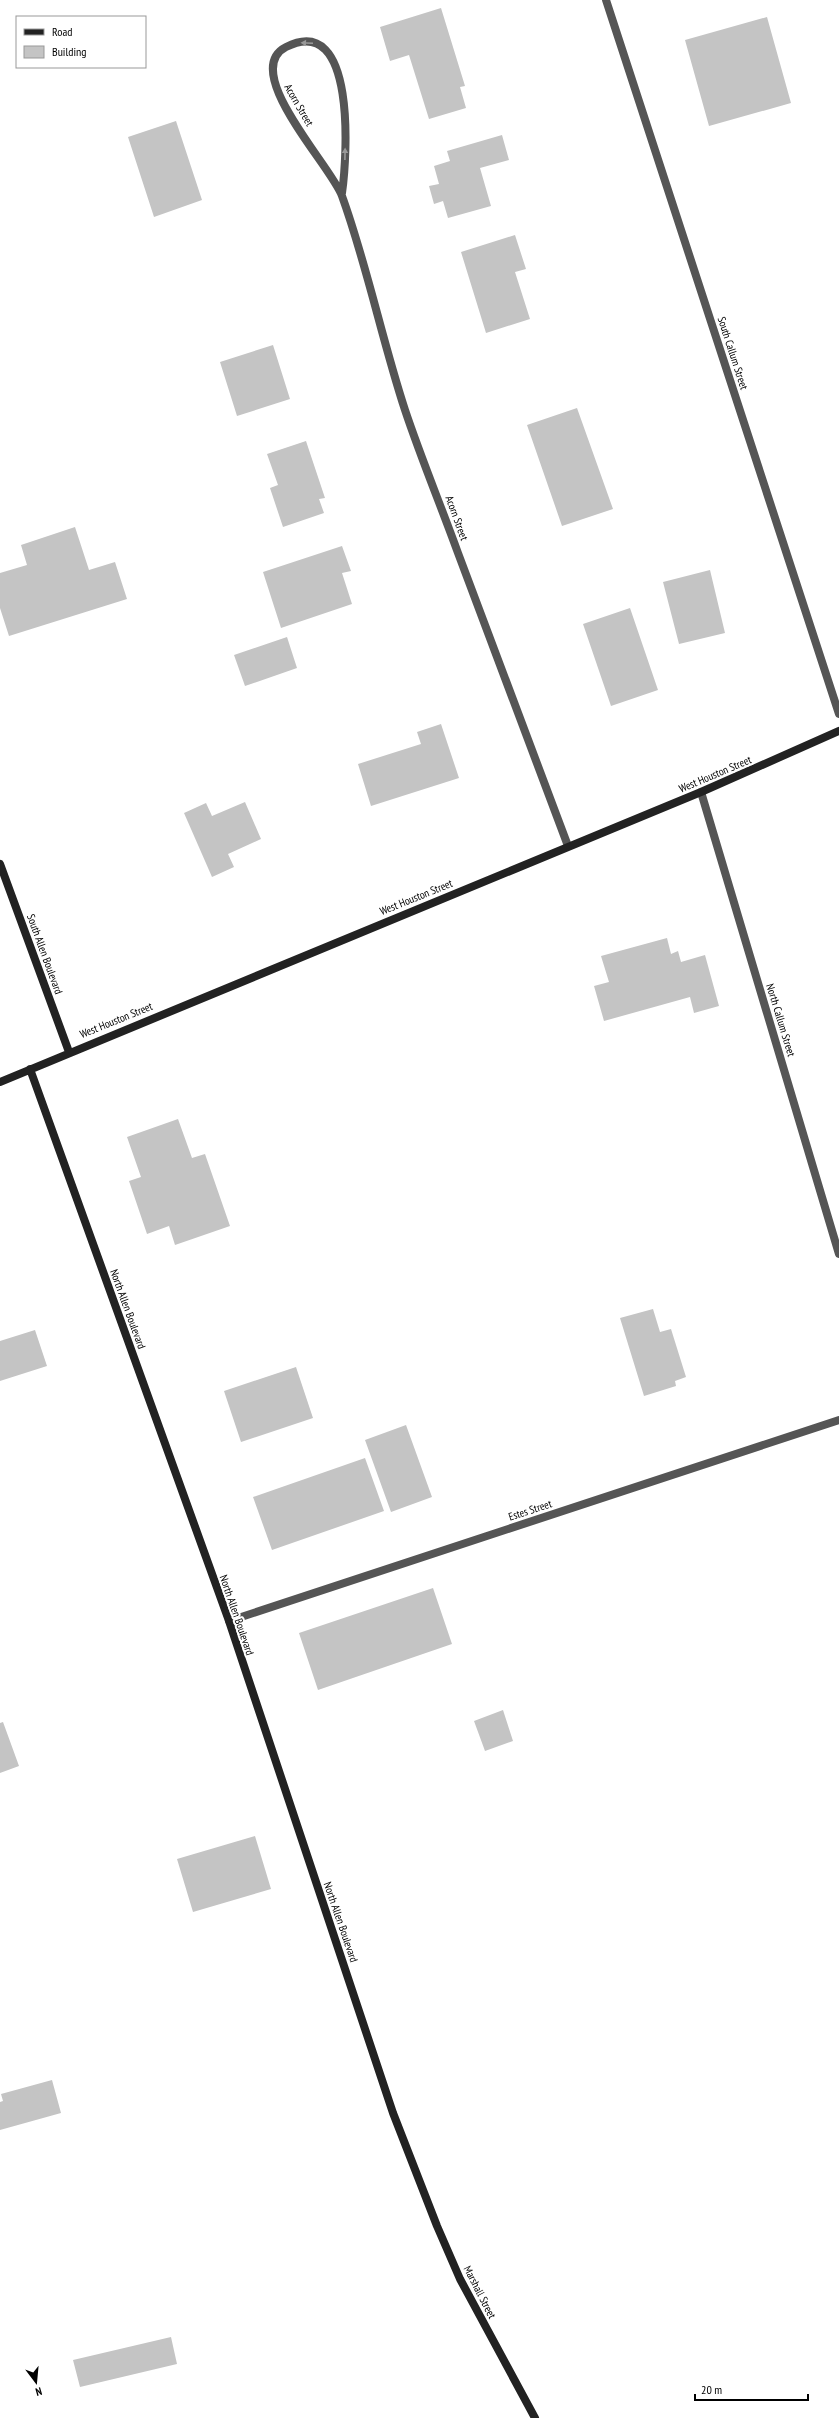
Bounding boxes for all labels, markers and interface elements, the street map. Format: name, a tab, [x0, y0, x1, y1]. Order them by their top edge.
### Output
legend	[16, 16, 146, 68]
text: Road	[52, 24, 72, 39]
one-way arrow	[301, 39, 313, 46]
text: Building	[52, 44, 87, 59]
street label: Acorn Street	[281, 81, 317, 129]
one-way arrow	[342, 147, 348, 160]
street label: South Callum Street	[715, 315, 751, 391]
street label: Acorn Street	[442, 494, 472, 542]
street label: West Houston Street	[677, 752, 753, 796]
street label: West Houston Street	[378, 876, 454, 918]
street label: South Allen Boulevard	[24, 912, 66, 996]
street label: North Callum Street	[763, 982, 799, 1058]
street label: West Houston Street	[78, 999, 154, 1041]
street label: North Allen Boulevard	[107, 1267, 149, 1351]
street label: Estes Street	[507, 1496, 553, 1524]
street label: North Allen Boulevard	[217, 1573, 257, 1657]
street label: North Allen Boulevard	[321, 1880, 361, 1964]
street label: Marshall Street	[461, 2263, 499, 2321]
north arrow	[16, 2362, 56, 2402]
scale bar	[695, 2376, 808, 2402]
text: 20 m	[701, 2382, 722, 2397]
text: N	[34, 2384, 44, 2399]

